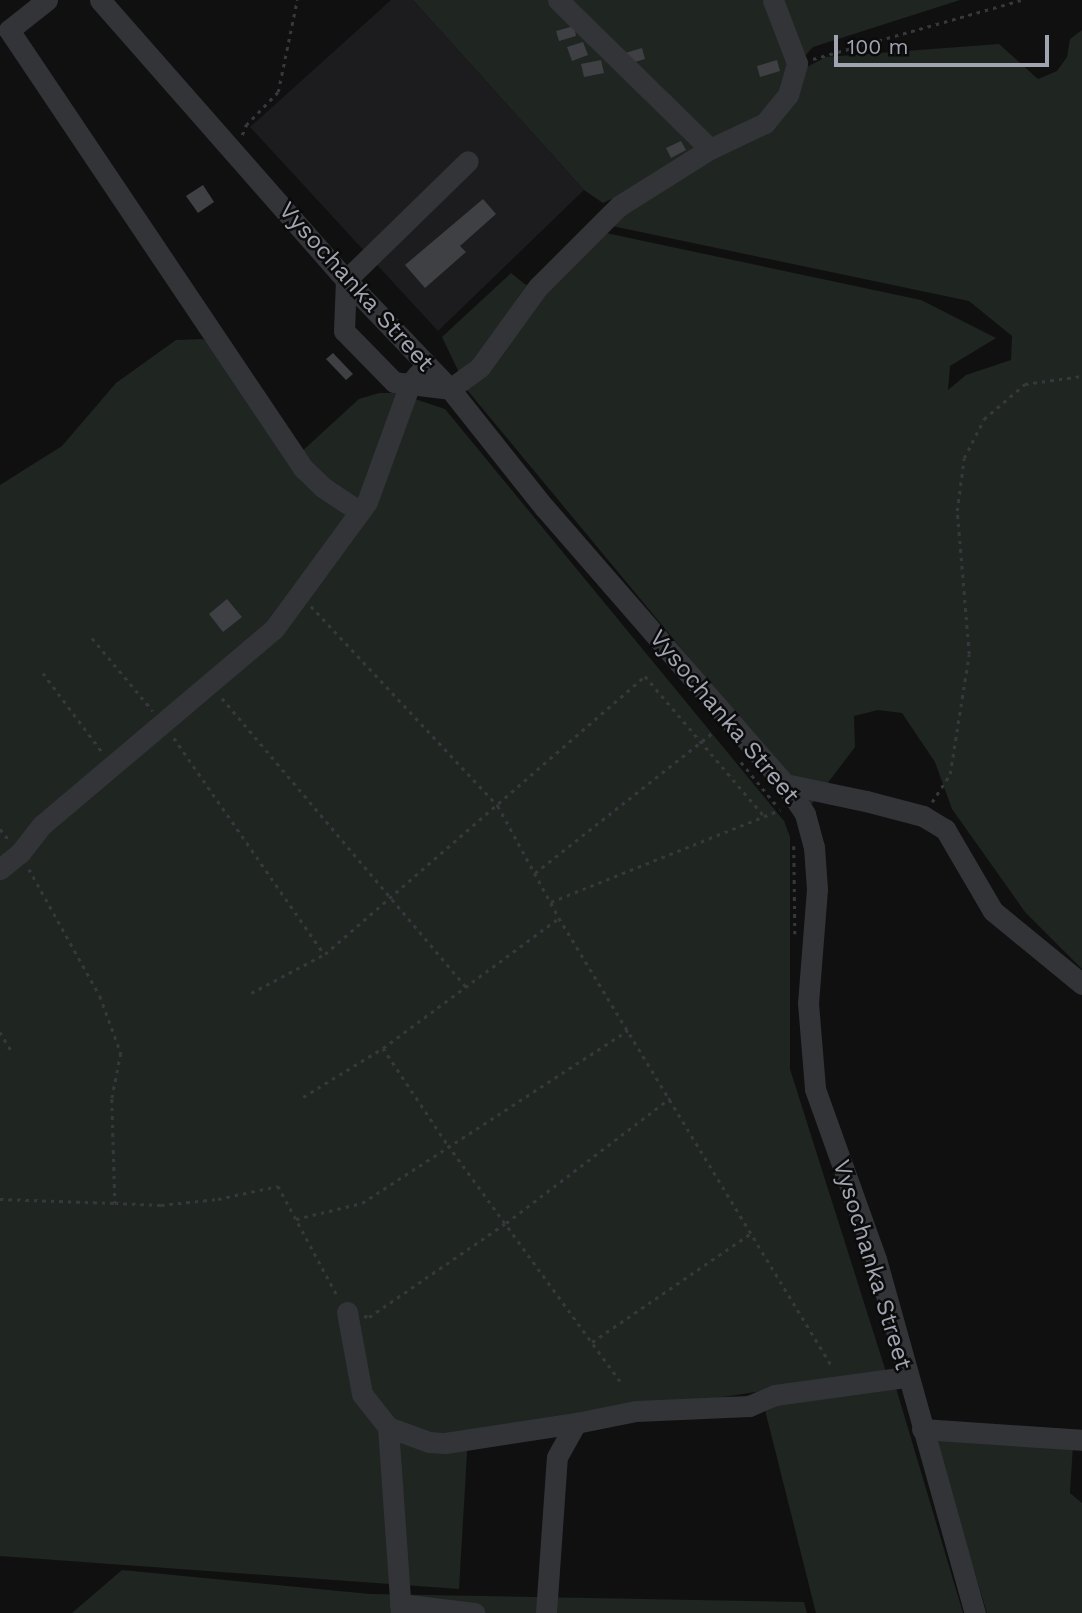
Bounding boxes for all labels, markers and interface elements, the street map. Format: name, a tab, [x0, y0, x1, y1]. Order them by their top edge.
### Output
scale bar	[837, 21, 1052, 65]
text: 100 m	[847, 34, 909, 59]
street label: Vysochanka Street	[272, 196, 440, 378]
street label: Vysochanka Street	[643, 624, 805, 810]
street label: Vysochanka Street	[826, 1156, 918, 1374]

